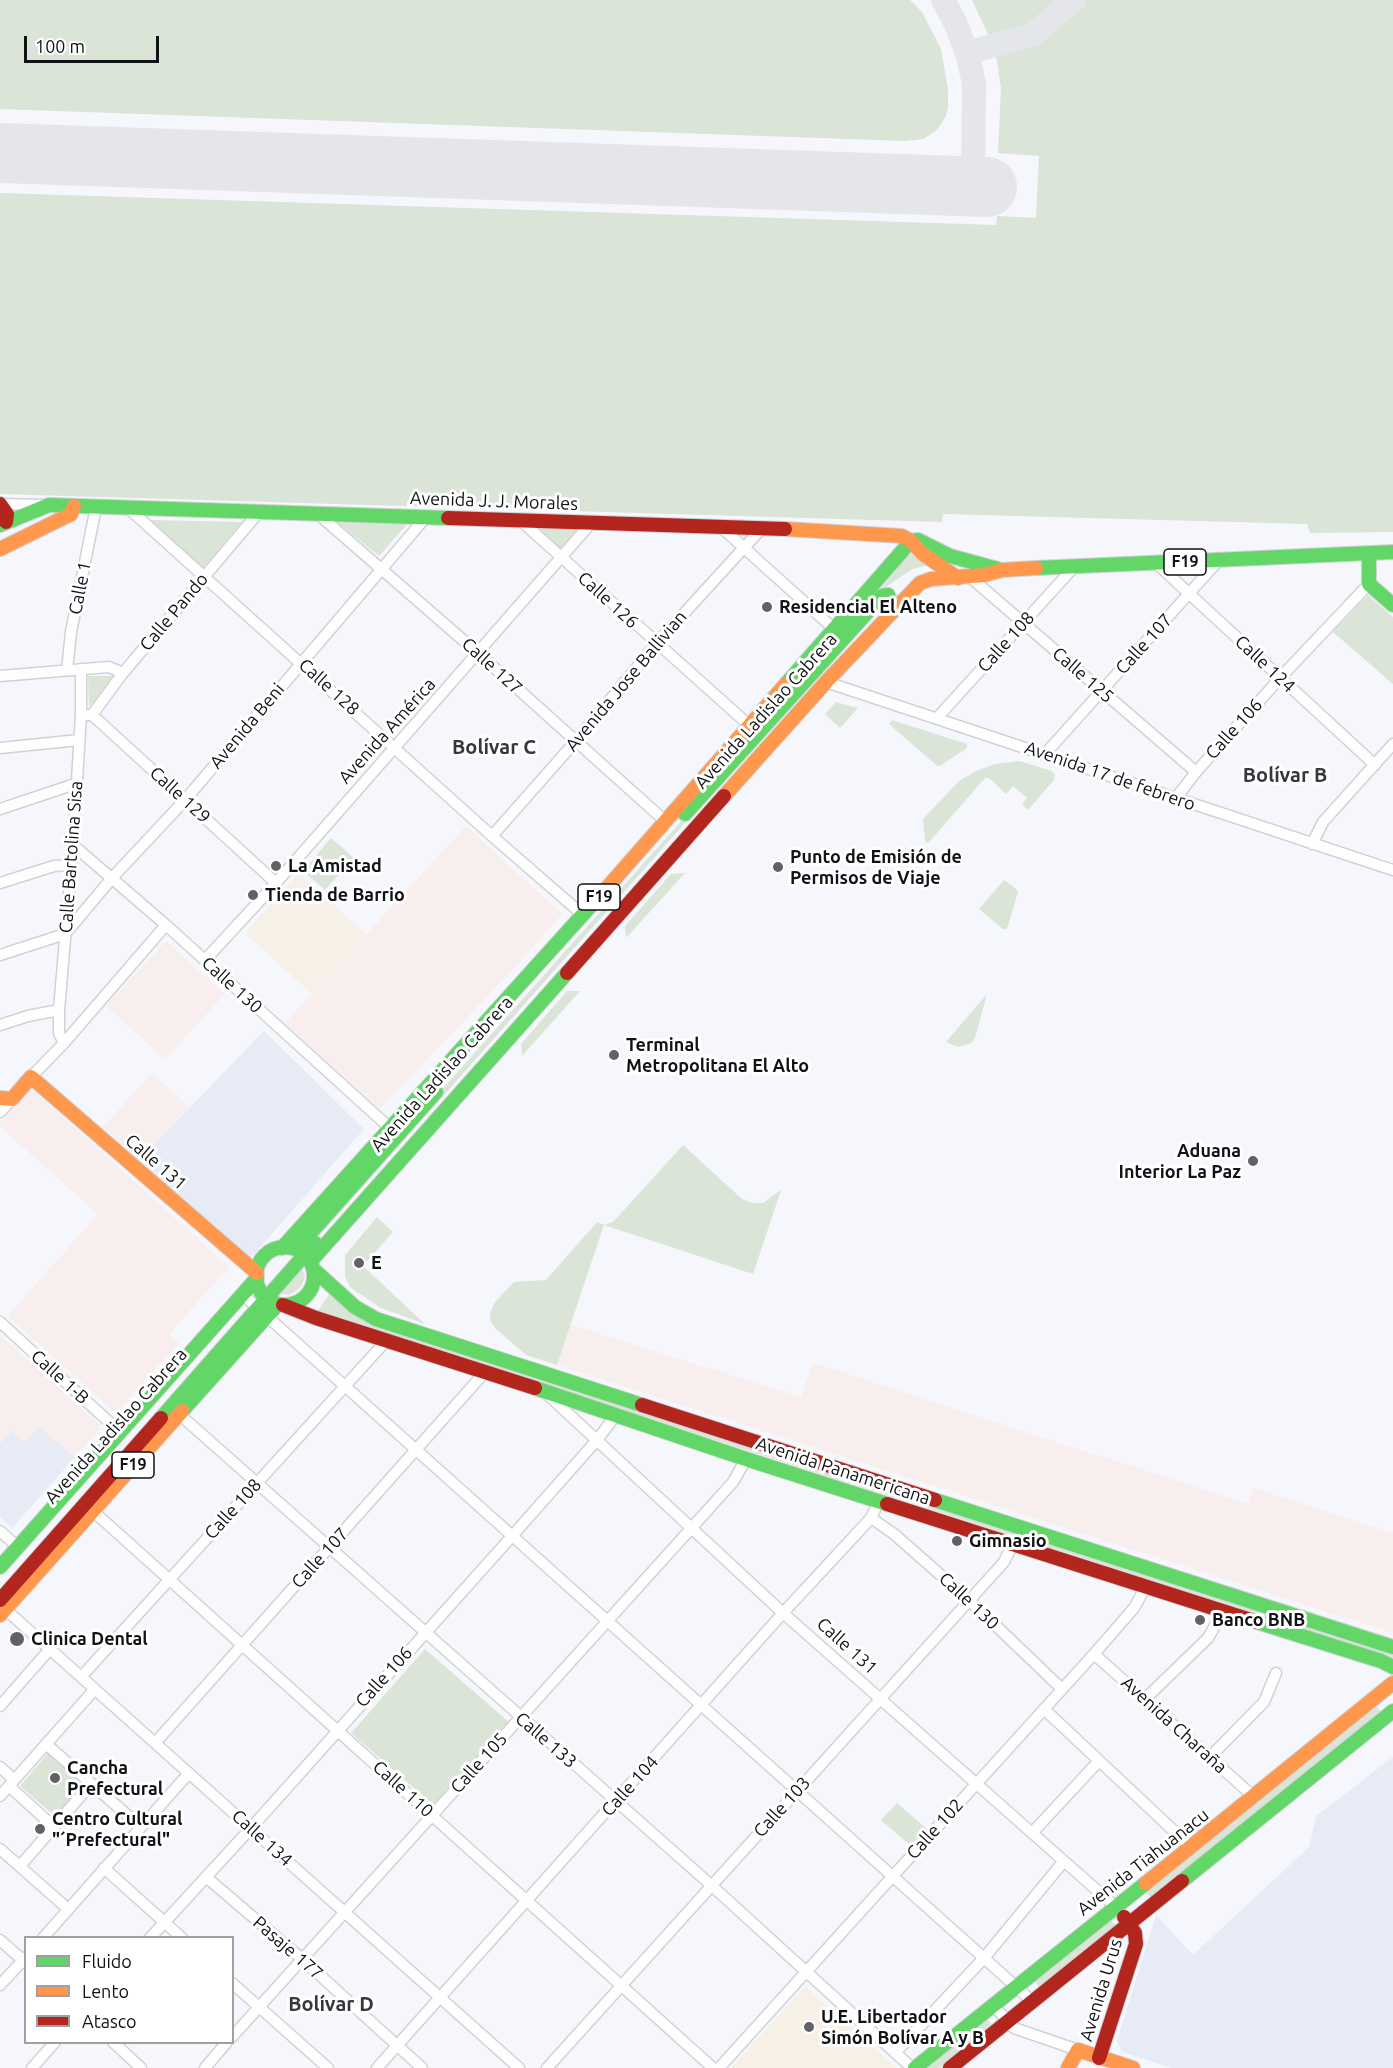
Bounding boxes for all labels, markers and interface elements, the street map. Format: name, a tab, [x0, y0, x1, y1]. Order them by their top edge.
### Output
scale bar	[27, 24, 162, 62]
text: 100 m	[35, 36, 85, 56]
street label: Avenida J. J. Morales	[410, 487, 578, 515]
road number: F19	[1164, 549, 1206, 575]
street label: Calle 1	[64, 559, 96, 617]
street label: Calle 126	[573, 567, 643, 633]
street label: Calle Pando	[135, 569, 213, 655]
place label: Residencial El Alteno	[779, 596, 957, 618]
marker: Residencial El Alteno	[760, 600, 774, 614]
street label: Avenida Jose Ballivian	[561, 606, 691, 756]
street label: Calle 108	[973, 607, 1039, 677]
street label: Calle 107	[1111, 609, 1177, 679]
street label: Avenida Ladislao Cabrera	[690, 629, 842, 793]
street label: Calle 124	[1230, 631, 1300, 697]
street label: Calle 127	[457, 633, 527, 699]
street label: Calle 125	[1048, 642, 1118, 708]
street label: Calle 128	[294, 654, 364, 720]
street label: Avenida América	[334, 674, 440, 788]
street label: Avenida Beni	[205, 679, 289, 773]
street label: Calle 106	[1201, 694, 1267, 764]
district label: Bolívar C	[452, 735, 536, 759]
street label: Avenida 17 de febrero	[1022, 737, 1198, 815]
street label: Calle 129	[145, 762, 215, 828]
district label: Bolívar B	[1243, 763, 1327, 787]
street label: Calle Bartolina Sisa	[55, 780, 87, 934]
place label: Punto de Emisión de Permisos de Viaje	[790, 846, 962, 888]
place label: La Amistad	[288, 855, 382, 877]
marker: La Amistad	[269, 859, 283, 873]
marker: Punto de Emisión de Permisos de Viaje	[771, 860, 785, 874]
place label: Tienda de Barrio	[265, 884, 405, 906]
road number: F19	[578, 884, 620, 910]
marker: Tienda de Barrio	[246, 888, 260, 902]
street label: Calle 130	[197, 952, 267, 1018]
street label: Avenida Ladislao Cabrera	[366, 992, 518, 1156]
place label: Terminal Metropolitana El Alto	[626, 1034, 809, 1076]
marker: Terminal Metropolitana El Alto	[607, 1048, 621, 1062]
street label: Calle 131	[121, 1129, 191, 1195]
place label: Aduana Interior La Paz	[1119, 1140, 1241, 1182]
marker: Aduana Interior La Paz	[1246, 1154, 1260, 1168]
place label: E	[371, 1252, 382, 1274]
marker: E	[352, 1256, 366, 1270]
street label: Avenida Ladislao Cabrera	[40, 1344, 192, 1508]
street label: Calle 1-B	[27, 1345, 93, 1409]
street label: Avenida Panamericana	[753, 1433, 933, 1509]
road number: F19	[112, 1452, 154, 1478]
street label: Calle 108	[200, 1474, 266, 1544]
street label: Calle 107	[287, 1523, 353, 1593]
place label: Gimnasio	[969, 1530, 1047, 1552]
marker: Gimnasio	[950, 1534, 964, 1548]
street label: Calle 130	[934, 1568, 1004, 1634]
place label: Banco BNB	[1212, 1609, 1305, 1631]
street label: Calle 131	[812, 1613, 882, 1679]
marker: Banco BNB	[1193, 1613, 1207, 1627]
place label: Clinica Dental	[31, 1628, 148, 1650]
marker: Clinica Dental	[8, 1630, 26, 1648]
street label: Calle 106	[351, 1642, 417, 1712]
street label: Avenida Charaña	[1117, 1672, 1231, 1778]
street label: Calle 133	[511, 1707, 581, 1773]
street label: Calle 105	[446, 1728, 512, 1798]
street label: Calle 104	[597, 1751, 663, 1821]
street label: Calle 110	[368, 1756, 438, 1822]
place label: Cancha Prefectural	[67, 1757, 163, 1800]
marker: Cancha Prefectural	[48, 1771, 62, 1785]
street label: Calle 103	[749, 1772, 815, 1842]
street label: Calle 102	[902, 1794, 968, 1864]
street label: Avenida Tiahuanacu	[1073, 1804, 1213, 1920]
street label: Calle 134	[227, 1805, 297, 1871]
place label: Centro Cultural "´Prefectural"	[52, 1808, 182, 1850]
marker: Centro Cultural "´Prefectural"	[33, 1822, 47, 1836]
street label: Pasaje 177	[249, 1912, 327, 1984]
legend	[24, 1936, 234, 2044]
street label: Avenida Urus	[1075, 1936, 1127, 2044]
text: Fluido	[82, 1951, 132, 1971]
text: Lento	[82, 1981, 129, 2001]
district label: Bolívar D	[288, 1992, 374, 2016]
place label: U.E. Libertador Simón Bolívar A y B	[821, 2006, 984, 2048]
text: Atasco	[82, 2011, 137, 2031]
marker: U.E. Libertador Simón Bolívar A y B	[802, 2020, 816, 2034]

